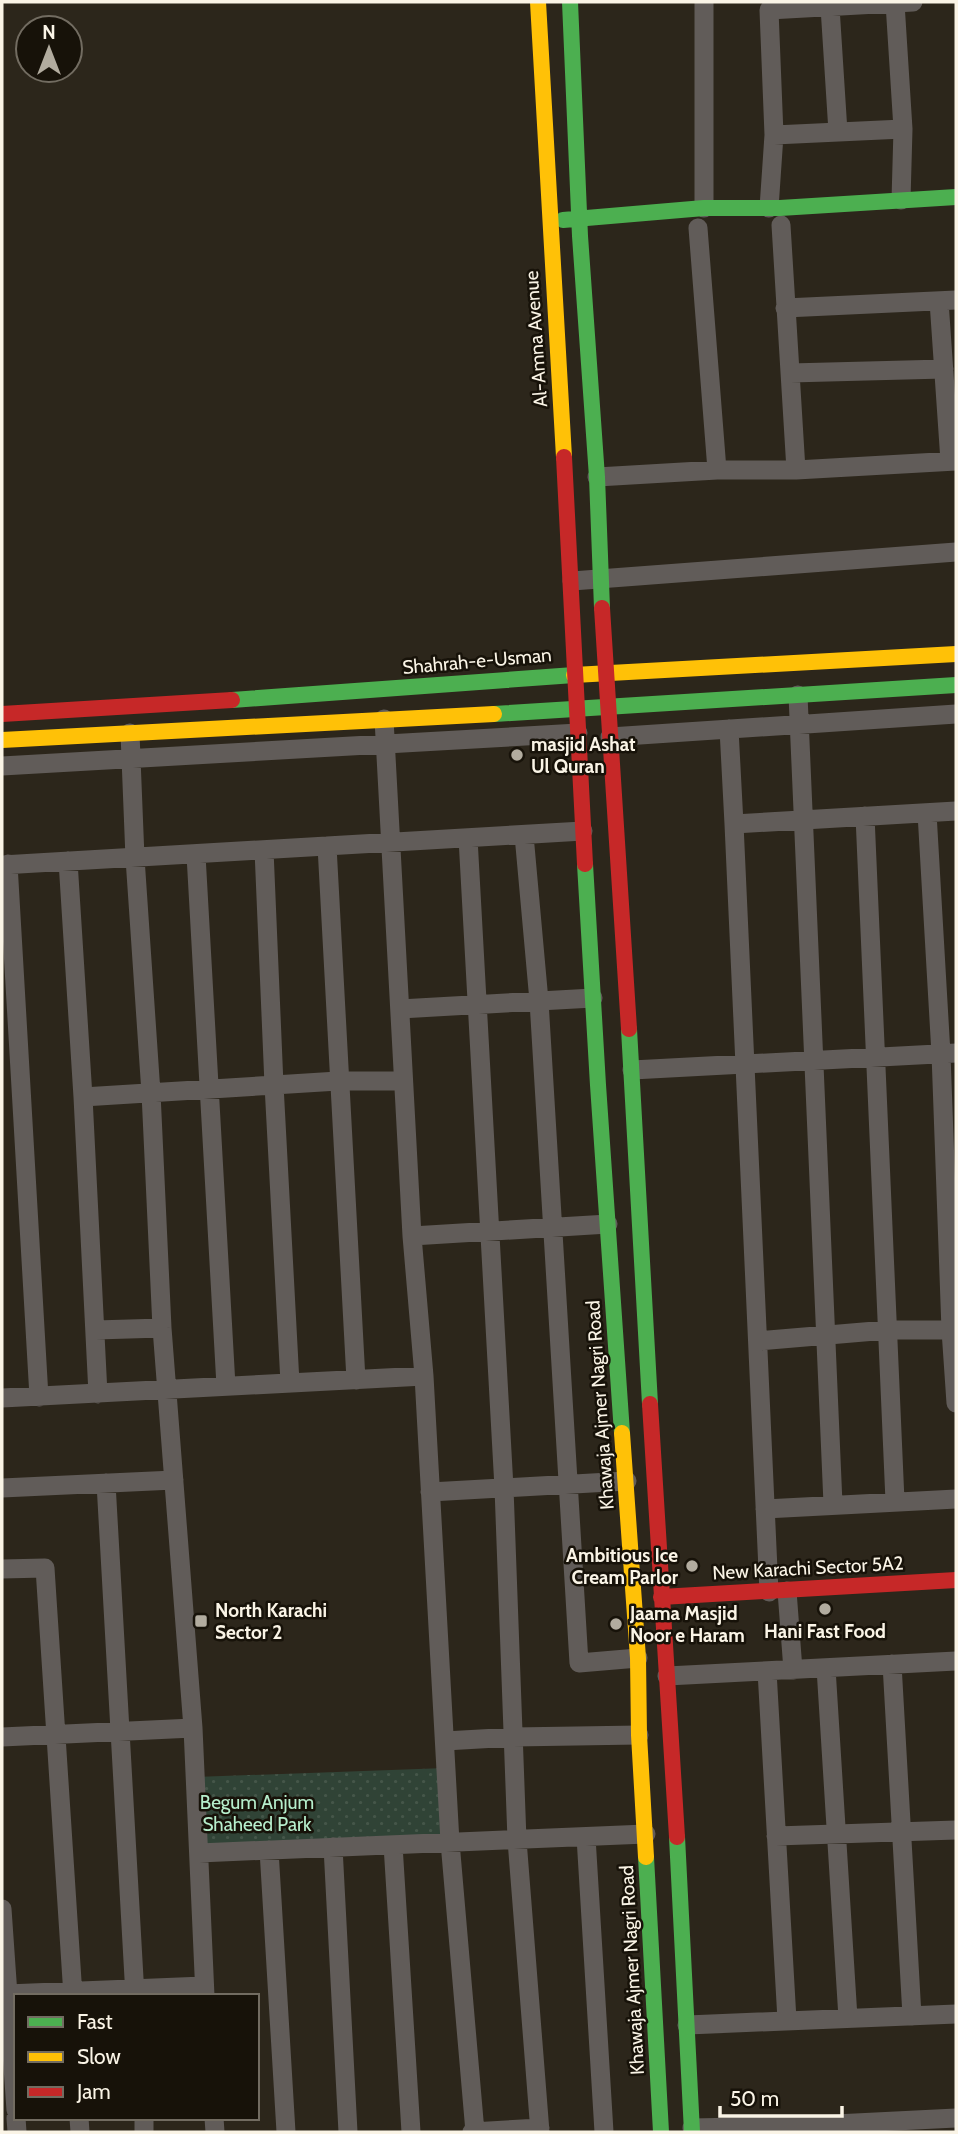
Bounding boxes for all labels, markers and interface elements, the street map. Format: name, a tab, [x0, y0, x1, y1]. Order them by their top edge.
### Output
north arrow	[14, 14, 84, 84]
text: N	[42, 21, 56, 44]
street label: Al-Amna Avenue	[520, 270, 552, 408]
street label: Shahrah-e-Usman	[401, 643, 553, 679]
place label: masjid Ashat Ul Quran	[531, 733, 636, 778]
marker: masjid Ashat Ul Quran	[509, 747, 525, 763]
street label: Khawaja Ajmer Nagri Road	[581, 1300, 619, 1510]
place label: Ambitious Ice Cream Parlor	[566, 1544, 679, 1589]
street label: New Karachi Sector 5A2	[712, 1552, 904, 1584]
marker: Ambitious Ice Cream Parlor	[684, 1558, 700, 1574]
place label: North Karachi Sector 2	[215, 1599, 327, 1644]
marker: Hani Fast Food	[817, 1601, 833, 1617]
place label: Jaama Masjid Noor e Haram	[629, 1602, 745, 1647]
marker: North Karachi Sector 2	[193, 1613, 209, 1629]
marker: Jaama Masjid Noor e Haram	[608, 1616, 624, 1632]
place label: Hani Fast Food	[764, 1620, 886, 1643]
park label: Begum Anjum Shaheed Park	[200, 1791, 314, 1836]
street label: Khawaja Ajmer Nagri Road	[615, 1865, 649, 2075]
legend	[14, 1994, 259, 2120]
text: Fast	[77, 2009, 113, 2034]
text: Slow	[77, 2044, 121, 2069]
scale bar	[720, 2074, 842, 2118]
text: Jam	[76, 2079, 111, 2104]
text: 50 m	[730, 2086, 779, 2111]

